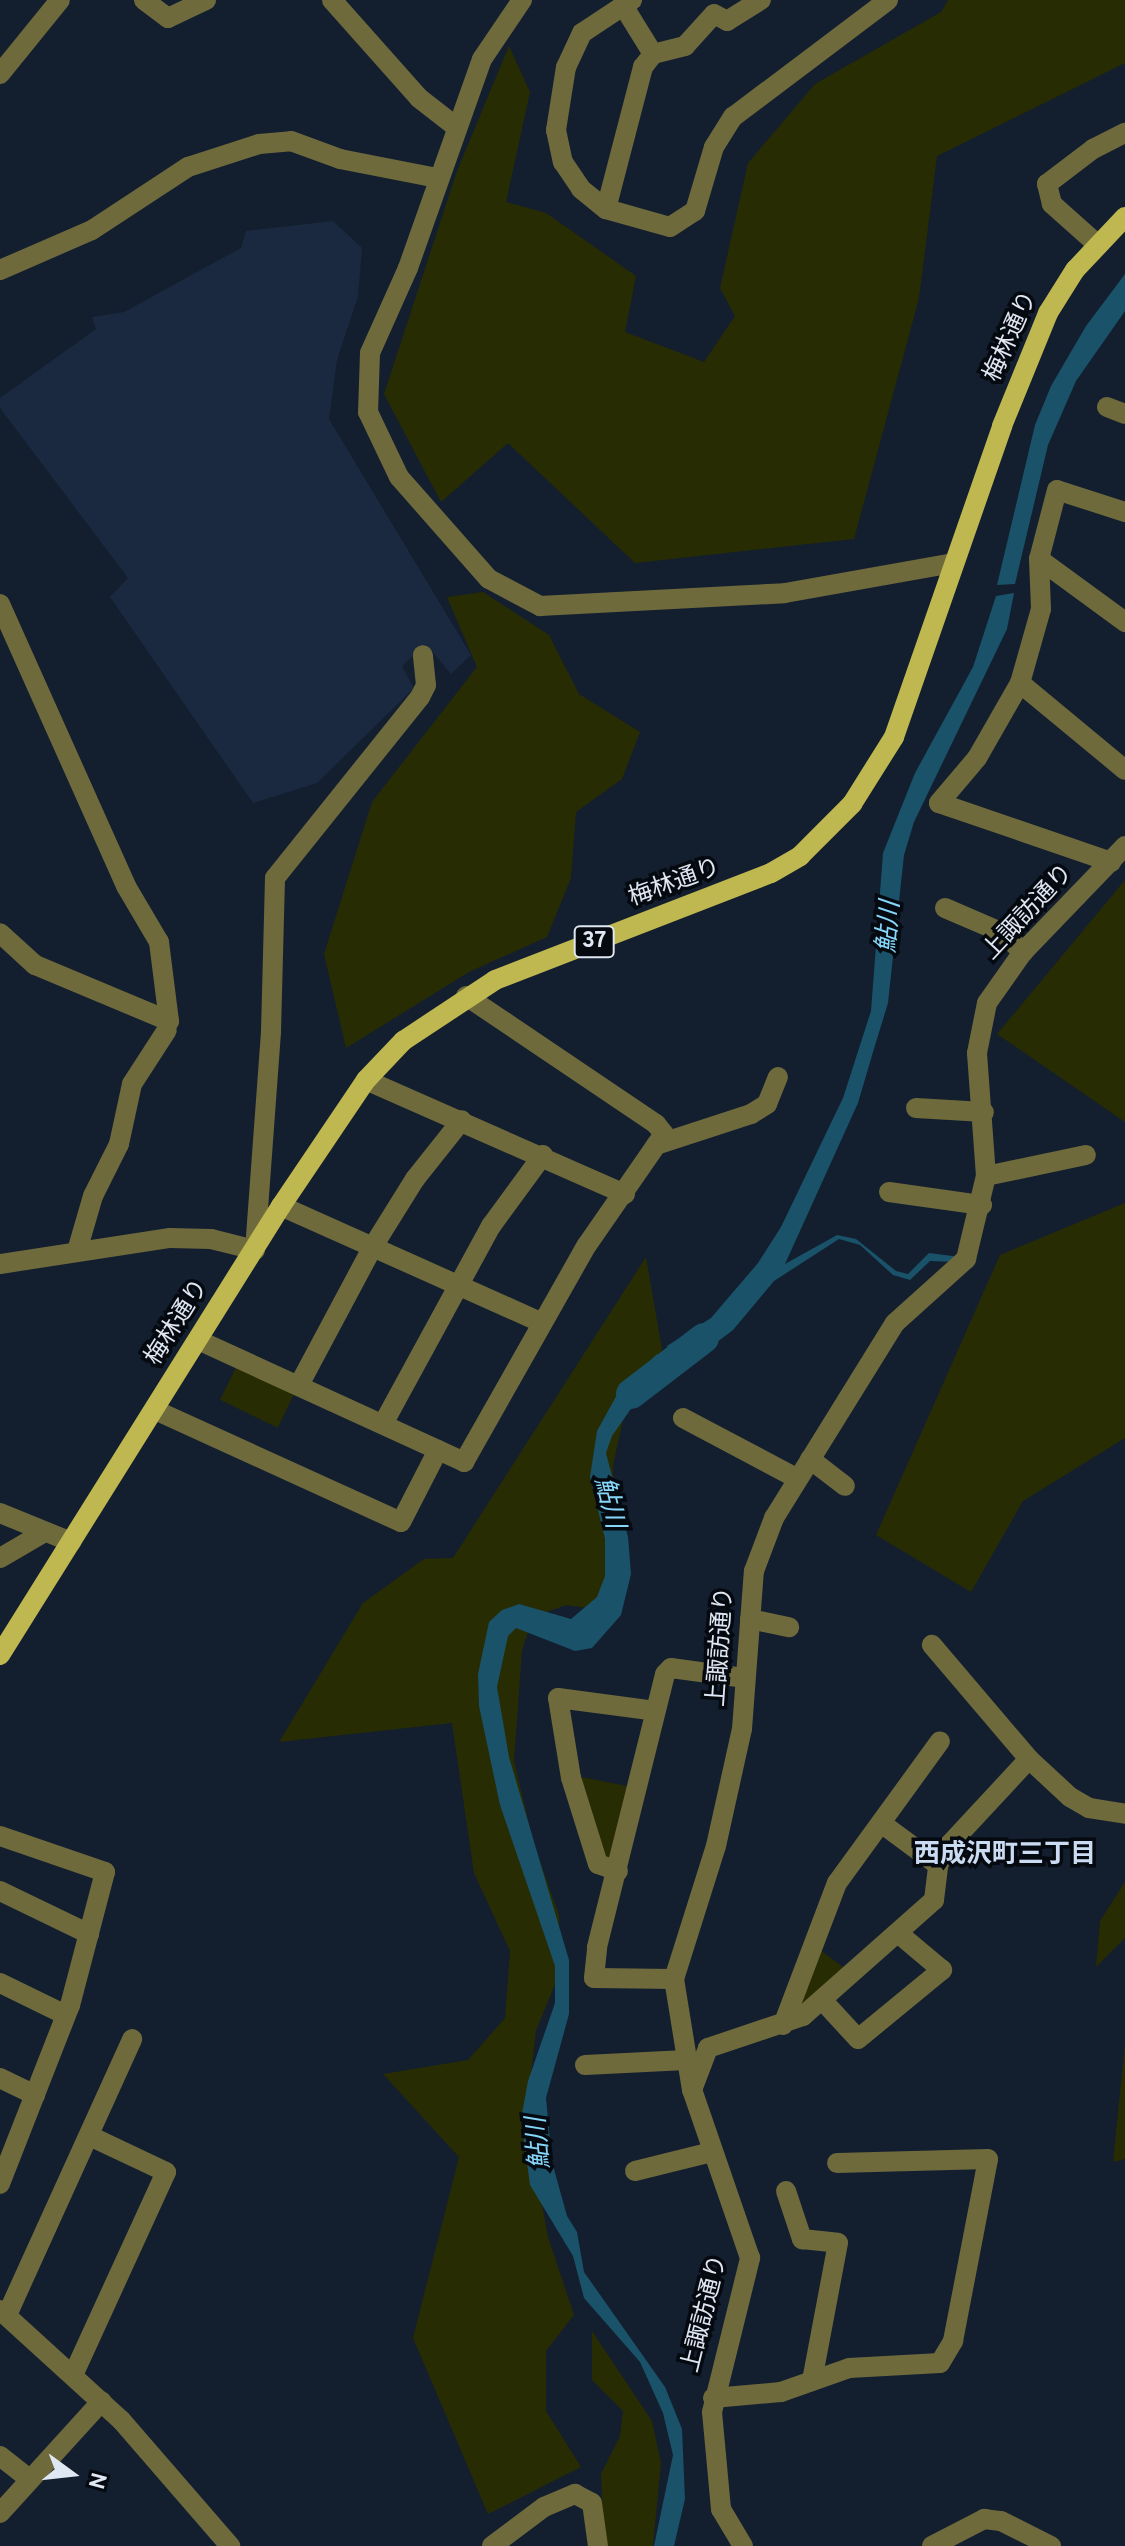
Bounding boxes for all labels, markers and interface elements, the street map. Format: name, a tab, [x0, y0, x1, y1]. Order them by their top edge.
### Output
street label: 梅林通り	[979, 287, 1045, 387]
street label: 梅林通り	[625, 854, 725, 914]
street label: 上諏訪通り	[978, 859, 1080, 967]
water label: 鮎川	[872, 900, 908, 954]
road number: 37	[572, 924, 616, 960]
street label: 梅林通り	[140, 1275, 216, 1371]
water label: 鮎川	[587, 1474, 629, 1532]
street label: 上諏訪通り	[703, 1586, 741, 1708]
district label: 西成沢町三丁目	[914, 1840, 1096, 1872]
water label: 鮎川	[522, 2116, 558, 2170]
street label: 上諏訪通り	[678, 2252, 734, 2376]
north arrow	[32, 2434, 112, 2514]
text: N	[81, 2469, 111, 2491]

